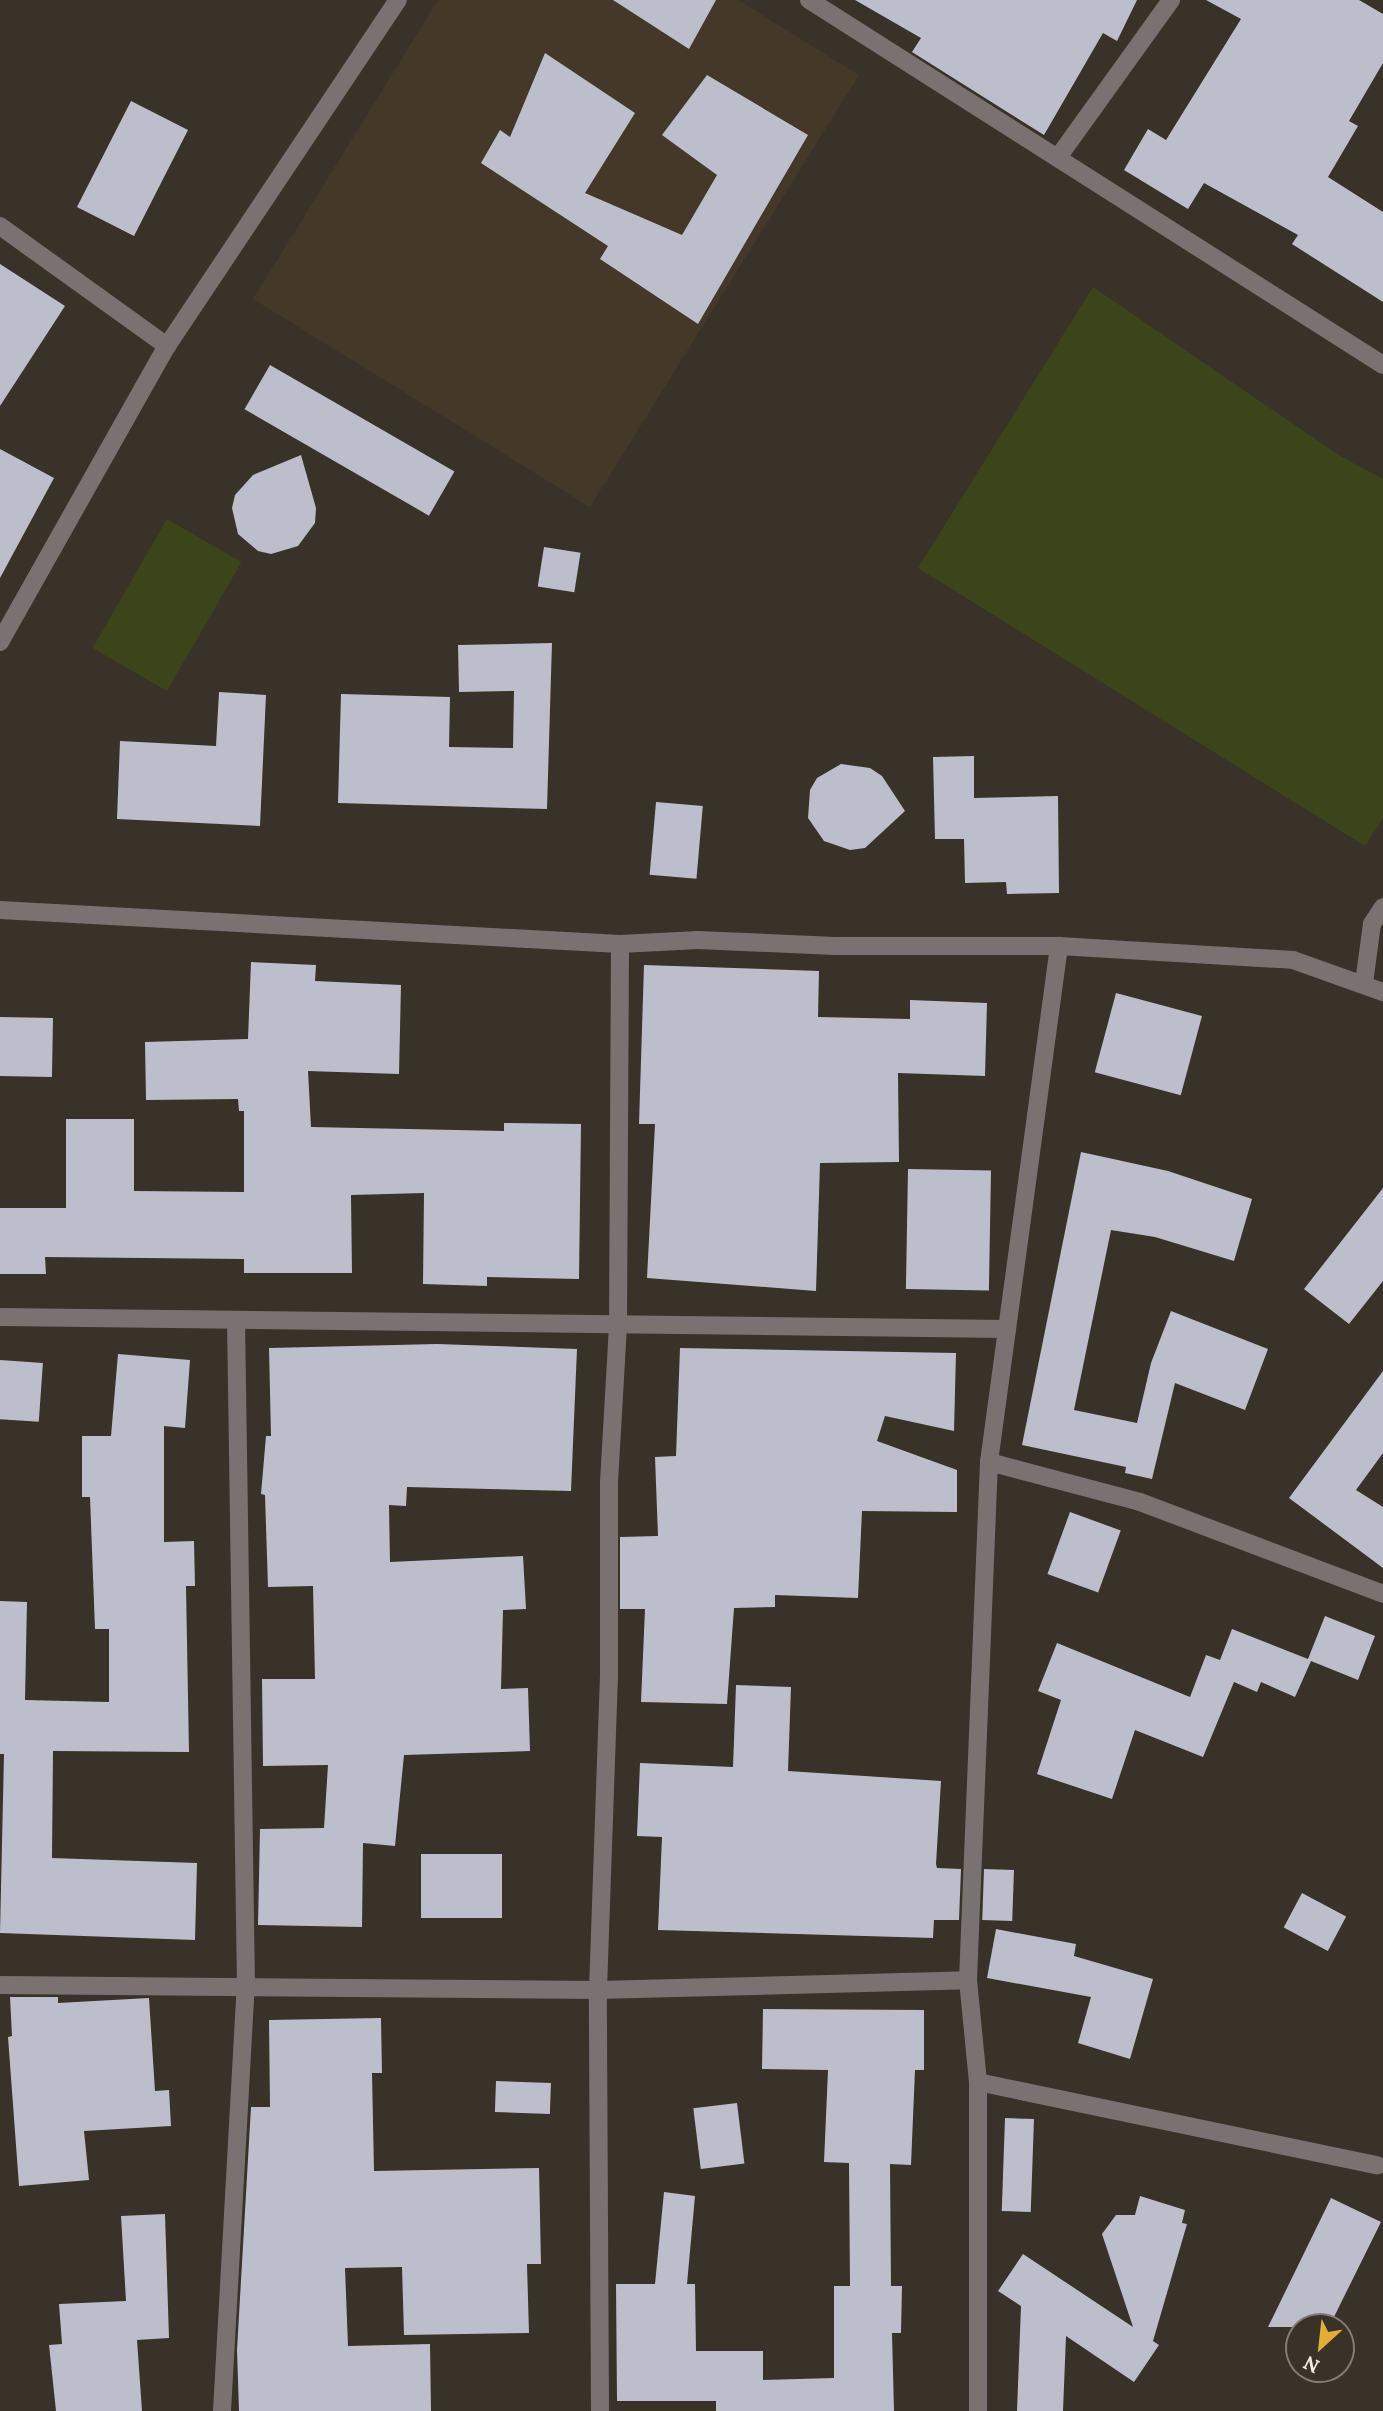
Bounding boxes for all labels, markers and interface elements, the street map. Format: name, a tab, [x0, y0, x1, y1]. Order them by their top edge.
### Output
north arrow	[1285, 2313, 1355, 2383]
text: N	[1299, 2351, 1323, 2379]

